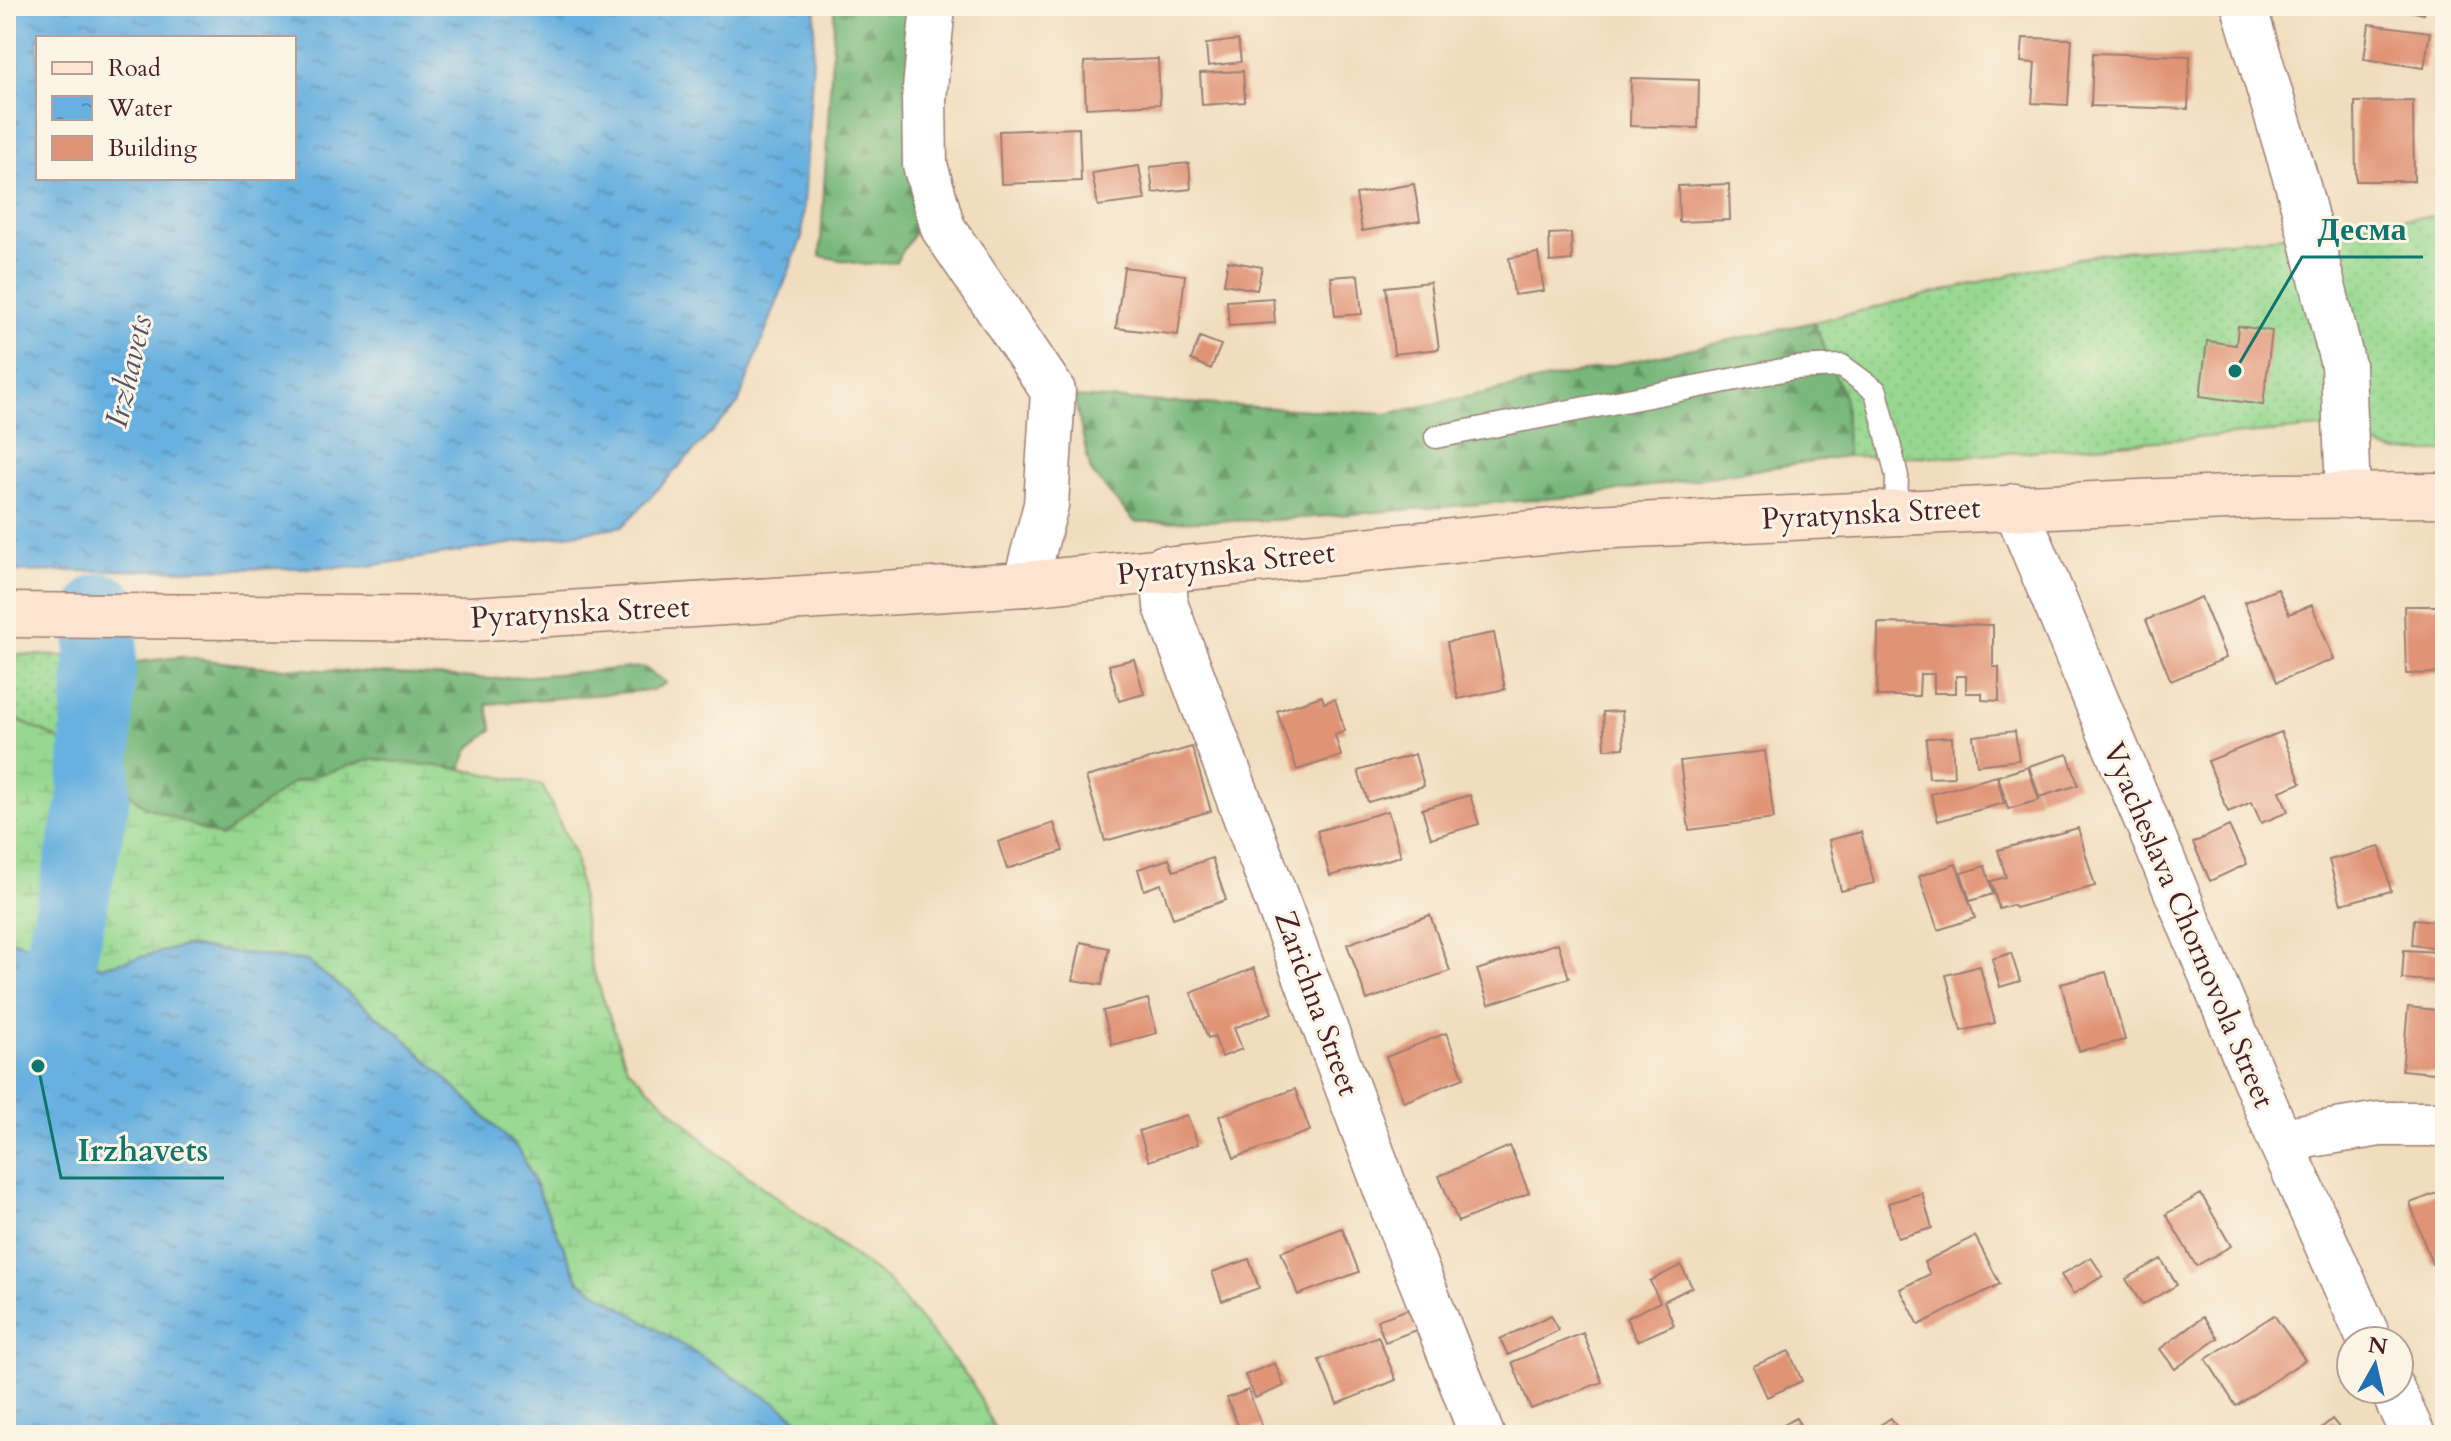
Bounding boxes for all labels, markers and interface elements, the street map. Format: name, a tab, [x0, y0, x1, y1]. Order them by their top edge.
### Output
legend	[36, 36, 296, 180]
text: Road	[108, 52, 161, 85]
text: Water	[107, 92, 172, 125]
text: Building	[108, 132, 198, 165]
callout: Десма	[2302, 201, 2423, 257]
text: Десма	[2318, 208, 2406, 252]
water label: Irzhavets	[95, 310, 163, 432]
street label: Pyratynska Street	[1761, 487, 1982, 540]
street label: Pyratynska Street	[1115, 532, 1338, 595]
street label: Pyratynska Street	[470, 586, 691, 639]
street label: Vyacheslava Chornovola Street	[2093, 736, 2284, 1115]
street label: Zarichna Street	[1264, 905, 1369, 1102]
callout: Irzhavets	[61, 1122, 224, 1178]
text: Irzhavets	[78, 1129, 208, 1173]
north arrow	[2335, 1325, 2415, 1405]
text: N	[2366, 1330, 2389, 1362]

